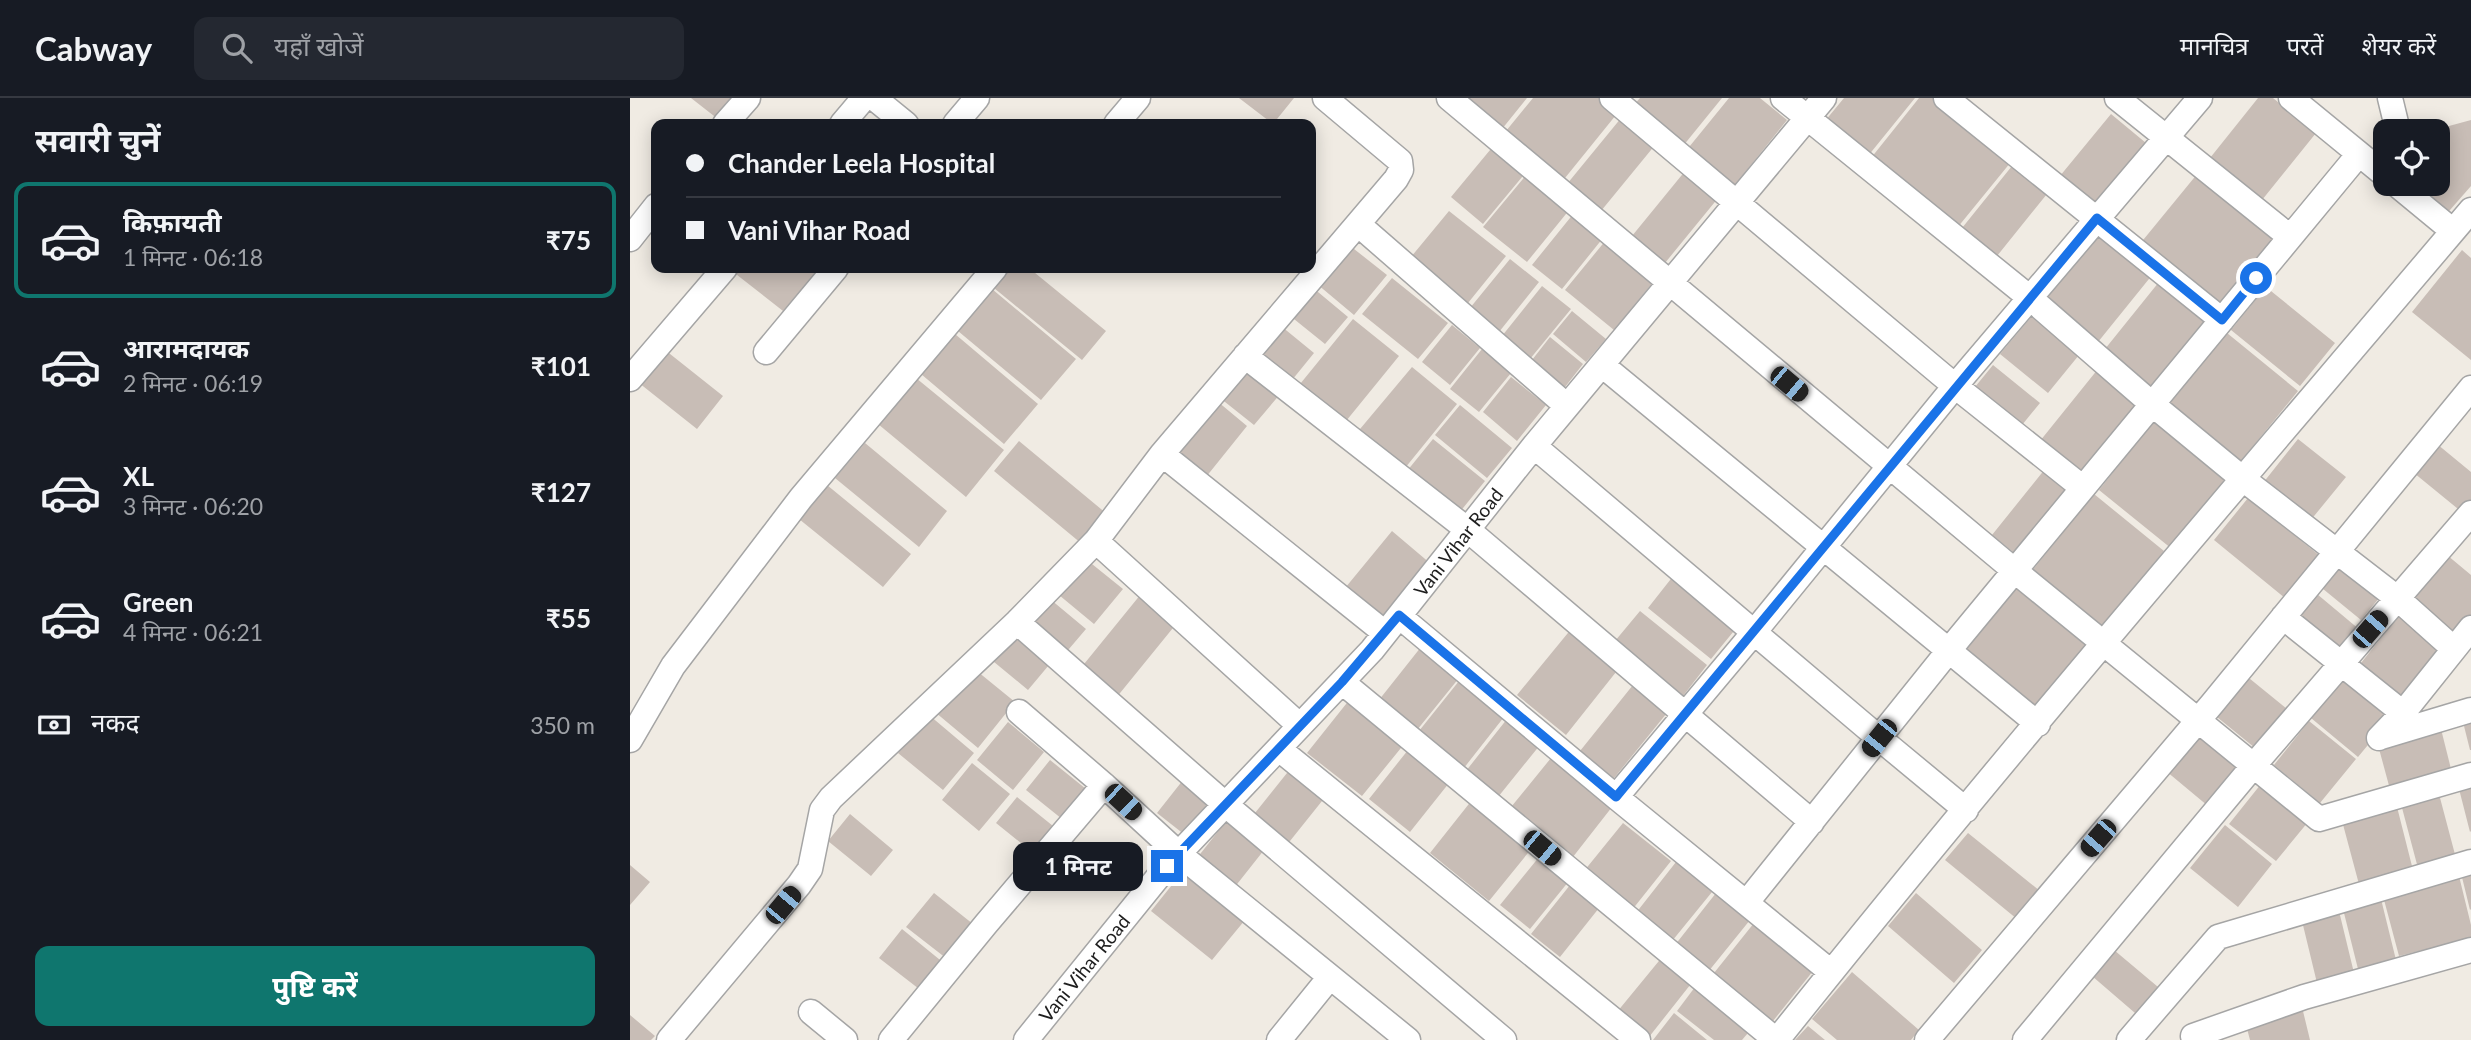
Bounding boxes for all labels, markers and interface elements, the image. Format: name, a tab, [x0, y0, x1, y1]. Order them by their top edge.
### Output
search box	[194, 17, 684, 80]
text: Cabway	[35, 28, 152, 68]
icon: search	[218, 29, 256, 67]
text: यहाँ खोजें	[274, 30, 364, 62]
text: मानचित्र	[2180, 31, 2248, 60]
text: परतें	[2286, 31, 2324, 60]
text: शेयर करें	[2362, 31, 2436, 60]
map controls	[2373, 119, 2450, 196]
button: locate	[2373, 119, 2450, 196]
text: सवारी चुनें	[35, 120, 161, 159]
text: Chander Leela Hospital	[728, 147, 995, 179]
text: किफ़ायती	[123, 206, 222, 238]
icon: car	[39, 209, 102, 272]
text: Vani Vihar Road	[728, 214, 911, 246]
text: ₹75	[546, 224, 591, 256]
text: 1 मिनट · 06:18	[123, 243, 263, 271]
route start	[2240, 262, 2272, 294]
text: आरामदायक	[123, 332, 249, 364]
icon: car	[39, 335, 102, 398]
text: ₹101	[531, 350, 591, 382]
car	[1767, 362, 1812, 406]
text: 2 मिनट · 06:19	[123, 369, 263, 397]
text: XL	[123, 460, 154, 492]
icon: car	[39, 461, 102, 524]
text: ₹127	[531, 476, 591, 508]
street label: Vani Vihar Road	[1409, 483, 1507, 601]
text: 3 मिनट · 06:20	[123, 492, 263, 520]
text: Green	[123, 586, 193, 618]
icon: car	[39, 587, 102, 650]
text: ₹55	[546, 602, 591, 634]
car	[2349, 606, 2392, 652]
text: 4 मिनट · 06:21	[123, 618, 263, 646]
icon: cash	[35, 706, 73, 744]
text: नकद	[91, 706, 139, 738]
text: 350 m	[530, 711, 595, 739]
car	[1858, 715, 1901, 761]
car	[1101, 780, 1146, 824]
car	[2077, 815, 2120, 861]
car	[1520, 826, 1565, 870]
callout: 1 मिनट	[1013, 842, 1142, 890]
route end	[1151, 850, 1183, 882]
text: 1 मिनट	[1044, 852, 1112, 880]
car	[762, 882, 805, 928]
street label: Vani Vihar Road	[1034, 910, 1134, 1026]
button: पुष्टि करें	[35, 946, 595, 1026]

